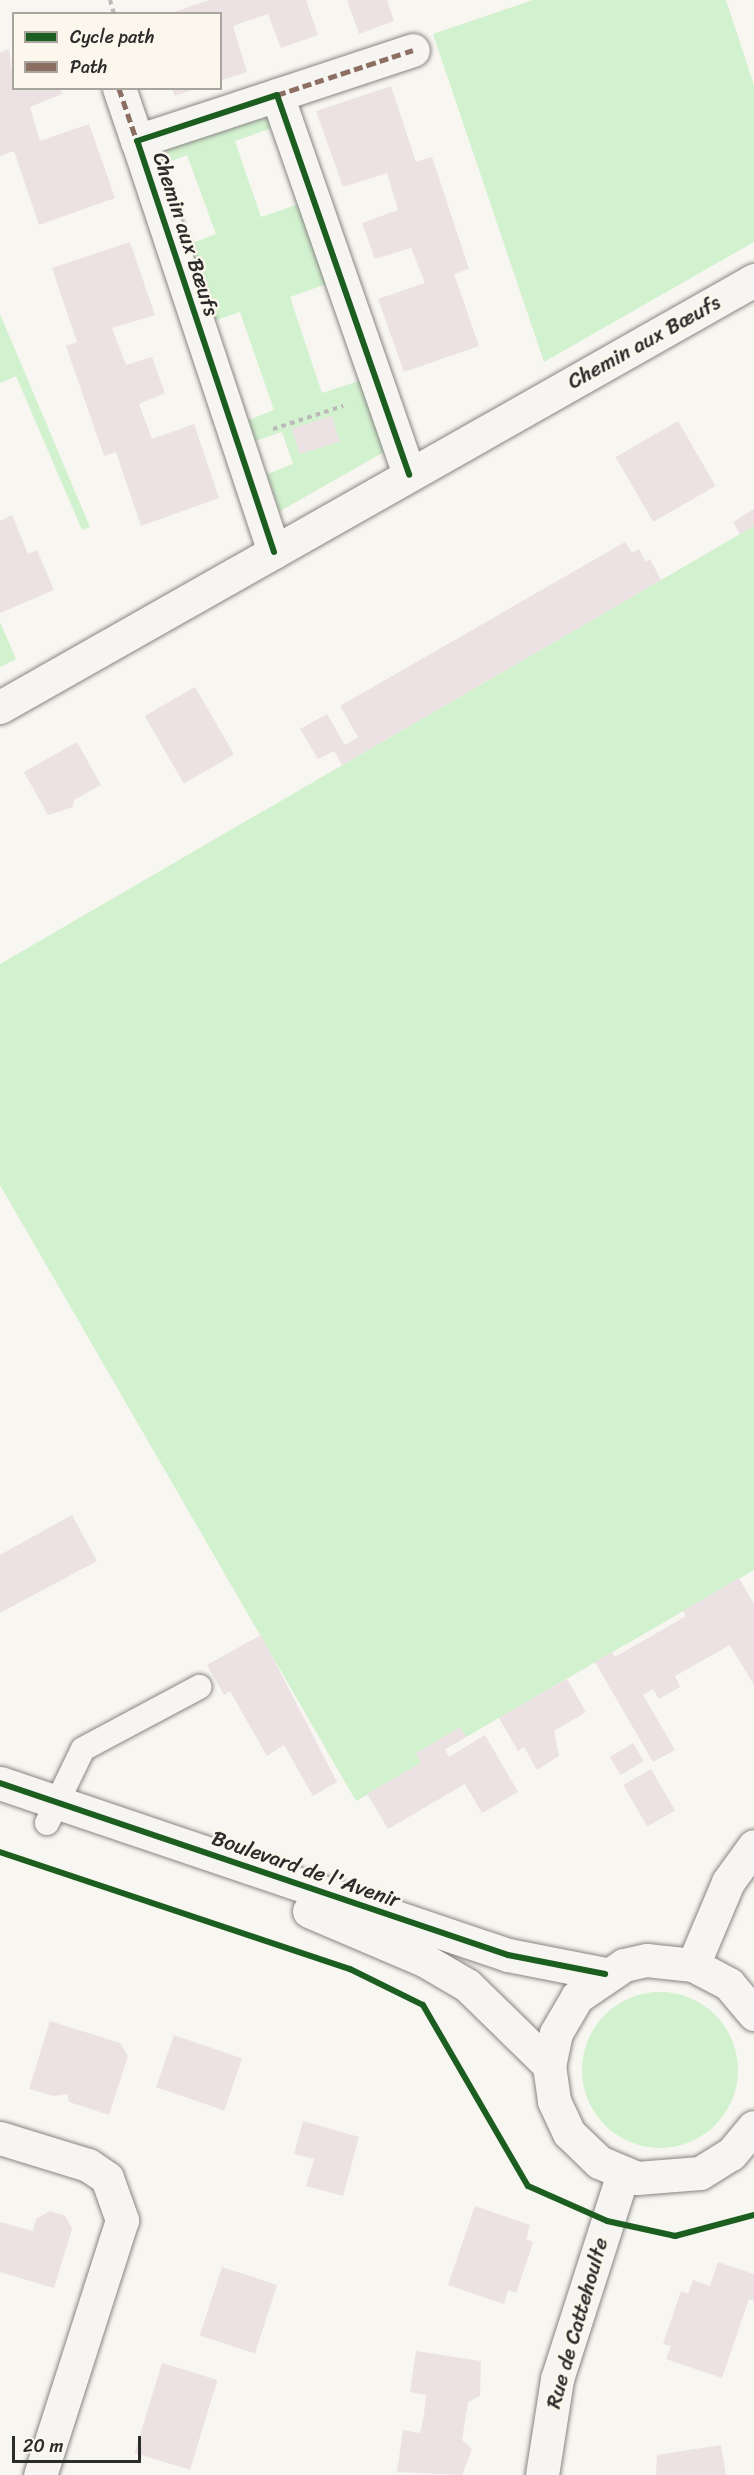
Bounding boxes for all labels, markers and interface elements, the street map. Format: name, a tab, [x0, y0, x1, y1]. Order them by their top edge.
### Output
legend	[12, 12, 222, 90]
text: Cycle path	[70, 21, 154, 53]
text: Path	[70, 51, 107, 83]
street label: Chemin aux Bœufs	[147, 148, 225, 320]
street label: Chemin aux Bœufs	[563, 289, 725, 395]
street label: Boulevard de l'Avenir	[208, 1825, 404, 1913]
street label: Rue de Cattehoulte	[540, 2234, 614, 2412]
scale bar	[15, 2424, 144, 2462]
text: 20 m	[23, 2430, 63, 2462]

